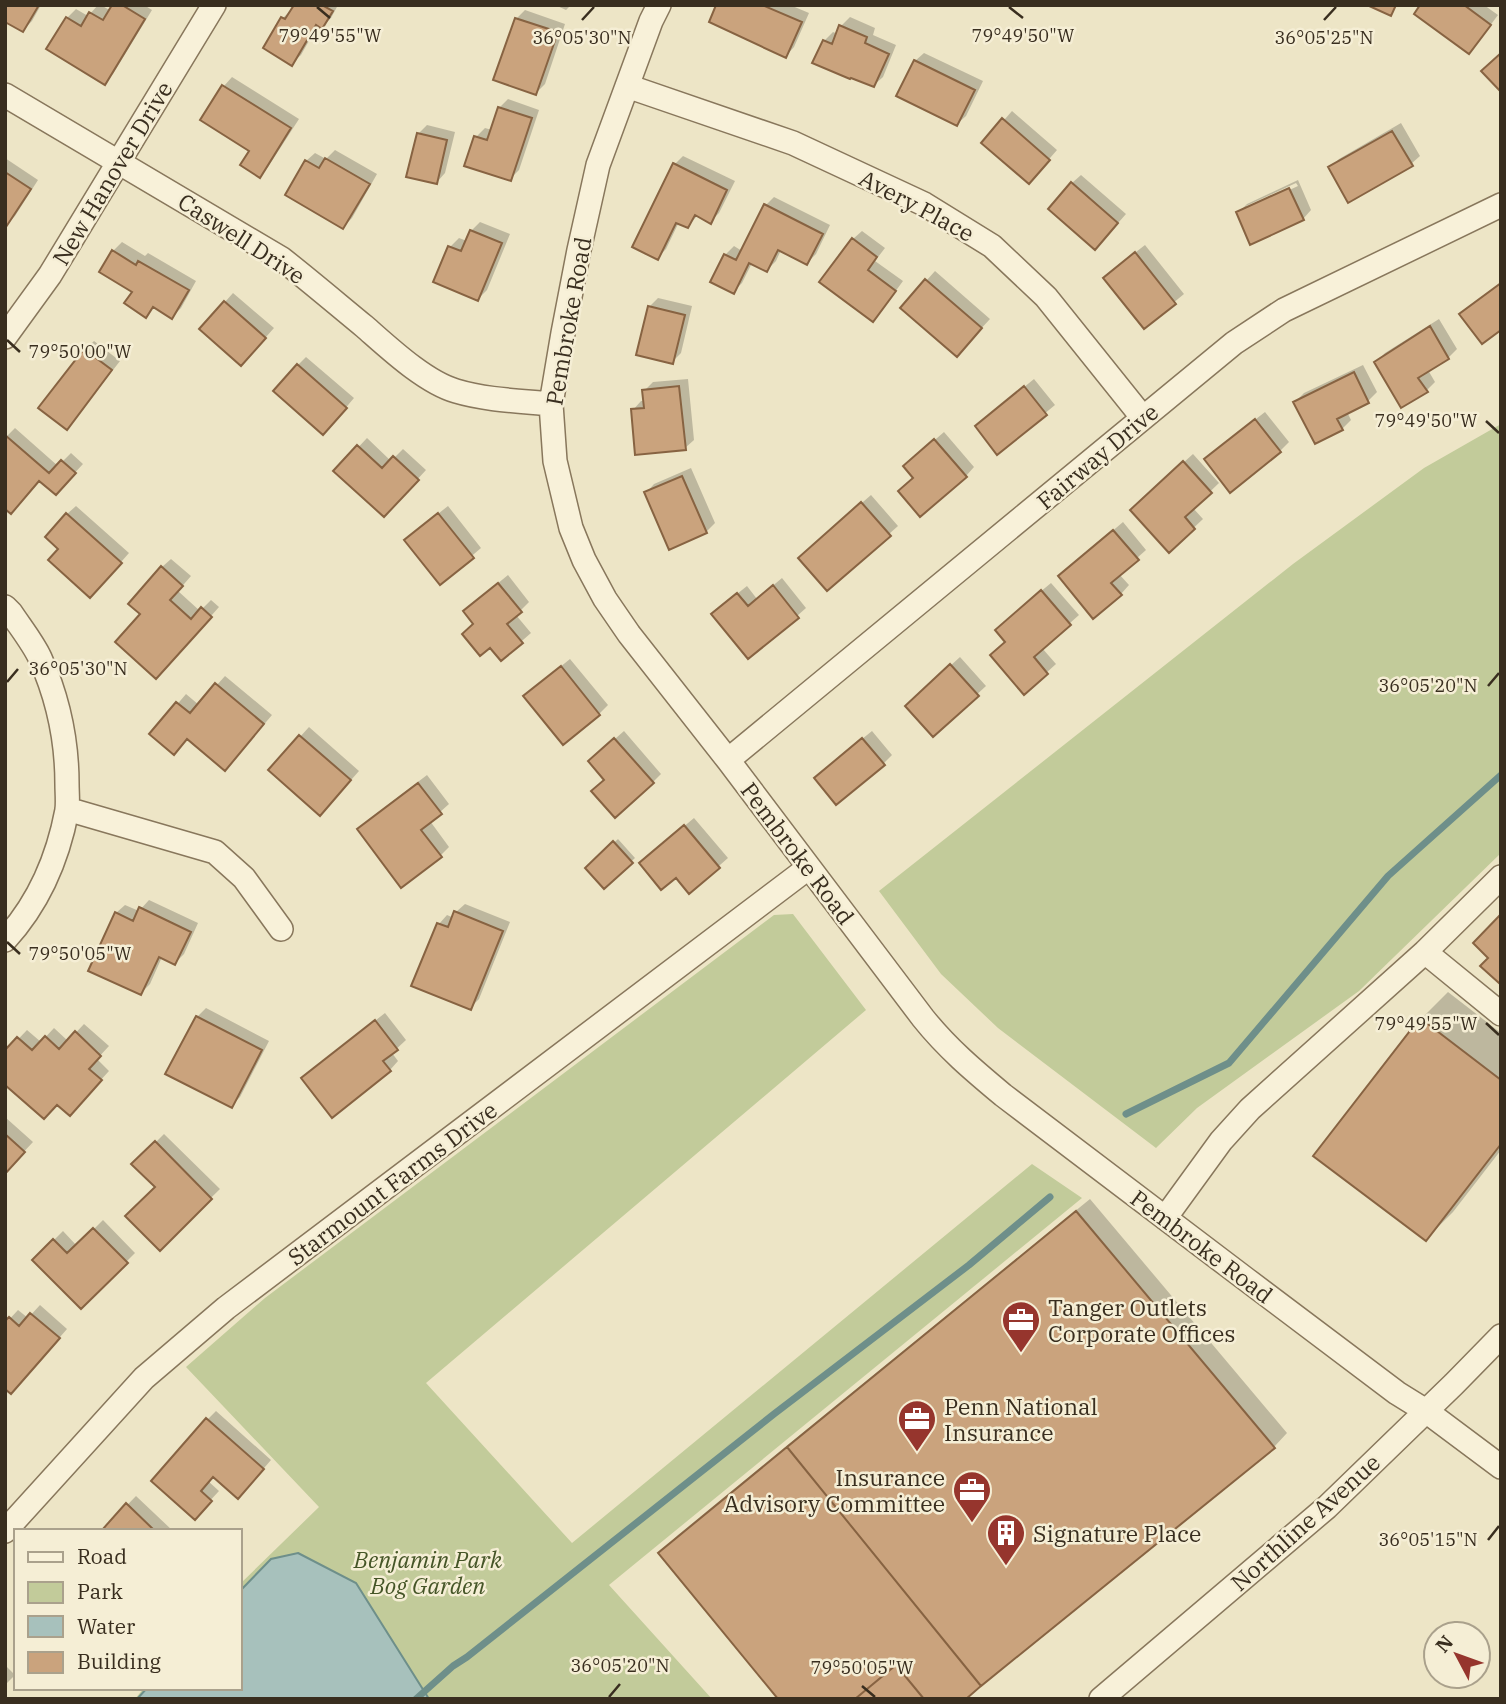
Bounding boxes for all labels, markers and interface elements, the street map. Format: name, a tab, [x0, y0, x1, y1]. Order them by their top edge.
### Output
text: 79°49'55"W	[279, 24, 382, 47]
text: 79°49'50"W	[972, 24, 1075, 47]
text: 36°05'30"N	[533, 26, 632, 49]
text: 36°05'25"N	[1275, 26, 1374, 49]
street label: New Hanover Drive	[45, 76, 179, 270]
street label: Avery Place	[854, 162, 980, 248]
street label: Caswell Drive	[173, 186, 311, 290]
street label: Pembroke Road	[538, 234, 598, 408]
text: 79°50'00"W	[29, 340, 132, 363]
street label: Fairway Drive	[1030, 396, 1164, 516]
text: 79°49'50"W	[1375, 409, 1478, 432]
text: 36°05'30"N	[29, 657, 128, 680]
text: 36°05'20"N	[1379, 674, 1478, 697]
street label: Pembroke Road	[735, 776, 861, 930]
text: 79°50'05"W	[29, 942, 132, 965]
text: 79°49'55"W	[1375, 1012, 1478, 1035]
street label: Starmount Farms Drive	[281, 1094, 503, 1272]
street label: Pembroke Road	[1125, 1183, 1279, 1309]
place label: Tanger Outlets Corporate Offices	[1048, 1292, 1236, 1348]
office icon: Tanger Outlets Corporate Offices	[1000, 1299, 1042, 1354]
place label: Penn National Insurance	[944, 1391, 1098, 1447]
office icon: Penn National Insurance	[896, 1398, 938, 1453]
street label: Northline Avenue	[1224, 1447, 1386, 1597]
place label: Insurance Advisory Committee	[724, 1462, 945, 1518]
office icon: Insurance Advisory Committee	[951, 1469, 993, 1524]
building icon: Signature Place	[985, 1512, 1027, 1567]
place label: Signature Place	[1033, 1518, 1201, 1548]
text: 36°05'15"N	[1379, 1528, 1478, 1551]
legend	[14, 1529, 242, 1690]
text: Road	[77, 1542, 127, 1570]
park label: Benjamin Park Bog Garden	[353, 1544, 503, 1600]
text: Park	[77, 1577, 124, 1605]
text: Water	[77, 1612, 136, 1640]
north arrow	[1422, 1620, 1492, 1690]
text: N	[1430, 1630, 1458, 1657]
text: Building	[77, 1647, 162, 1675]
text: 36°05'20"N	[571, 1654, 670, 1677]
text: 79°50'05"W	[811, 1656, 914, 1679]

